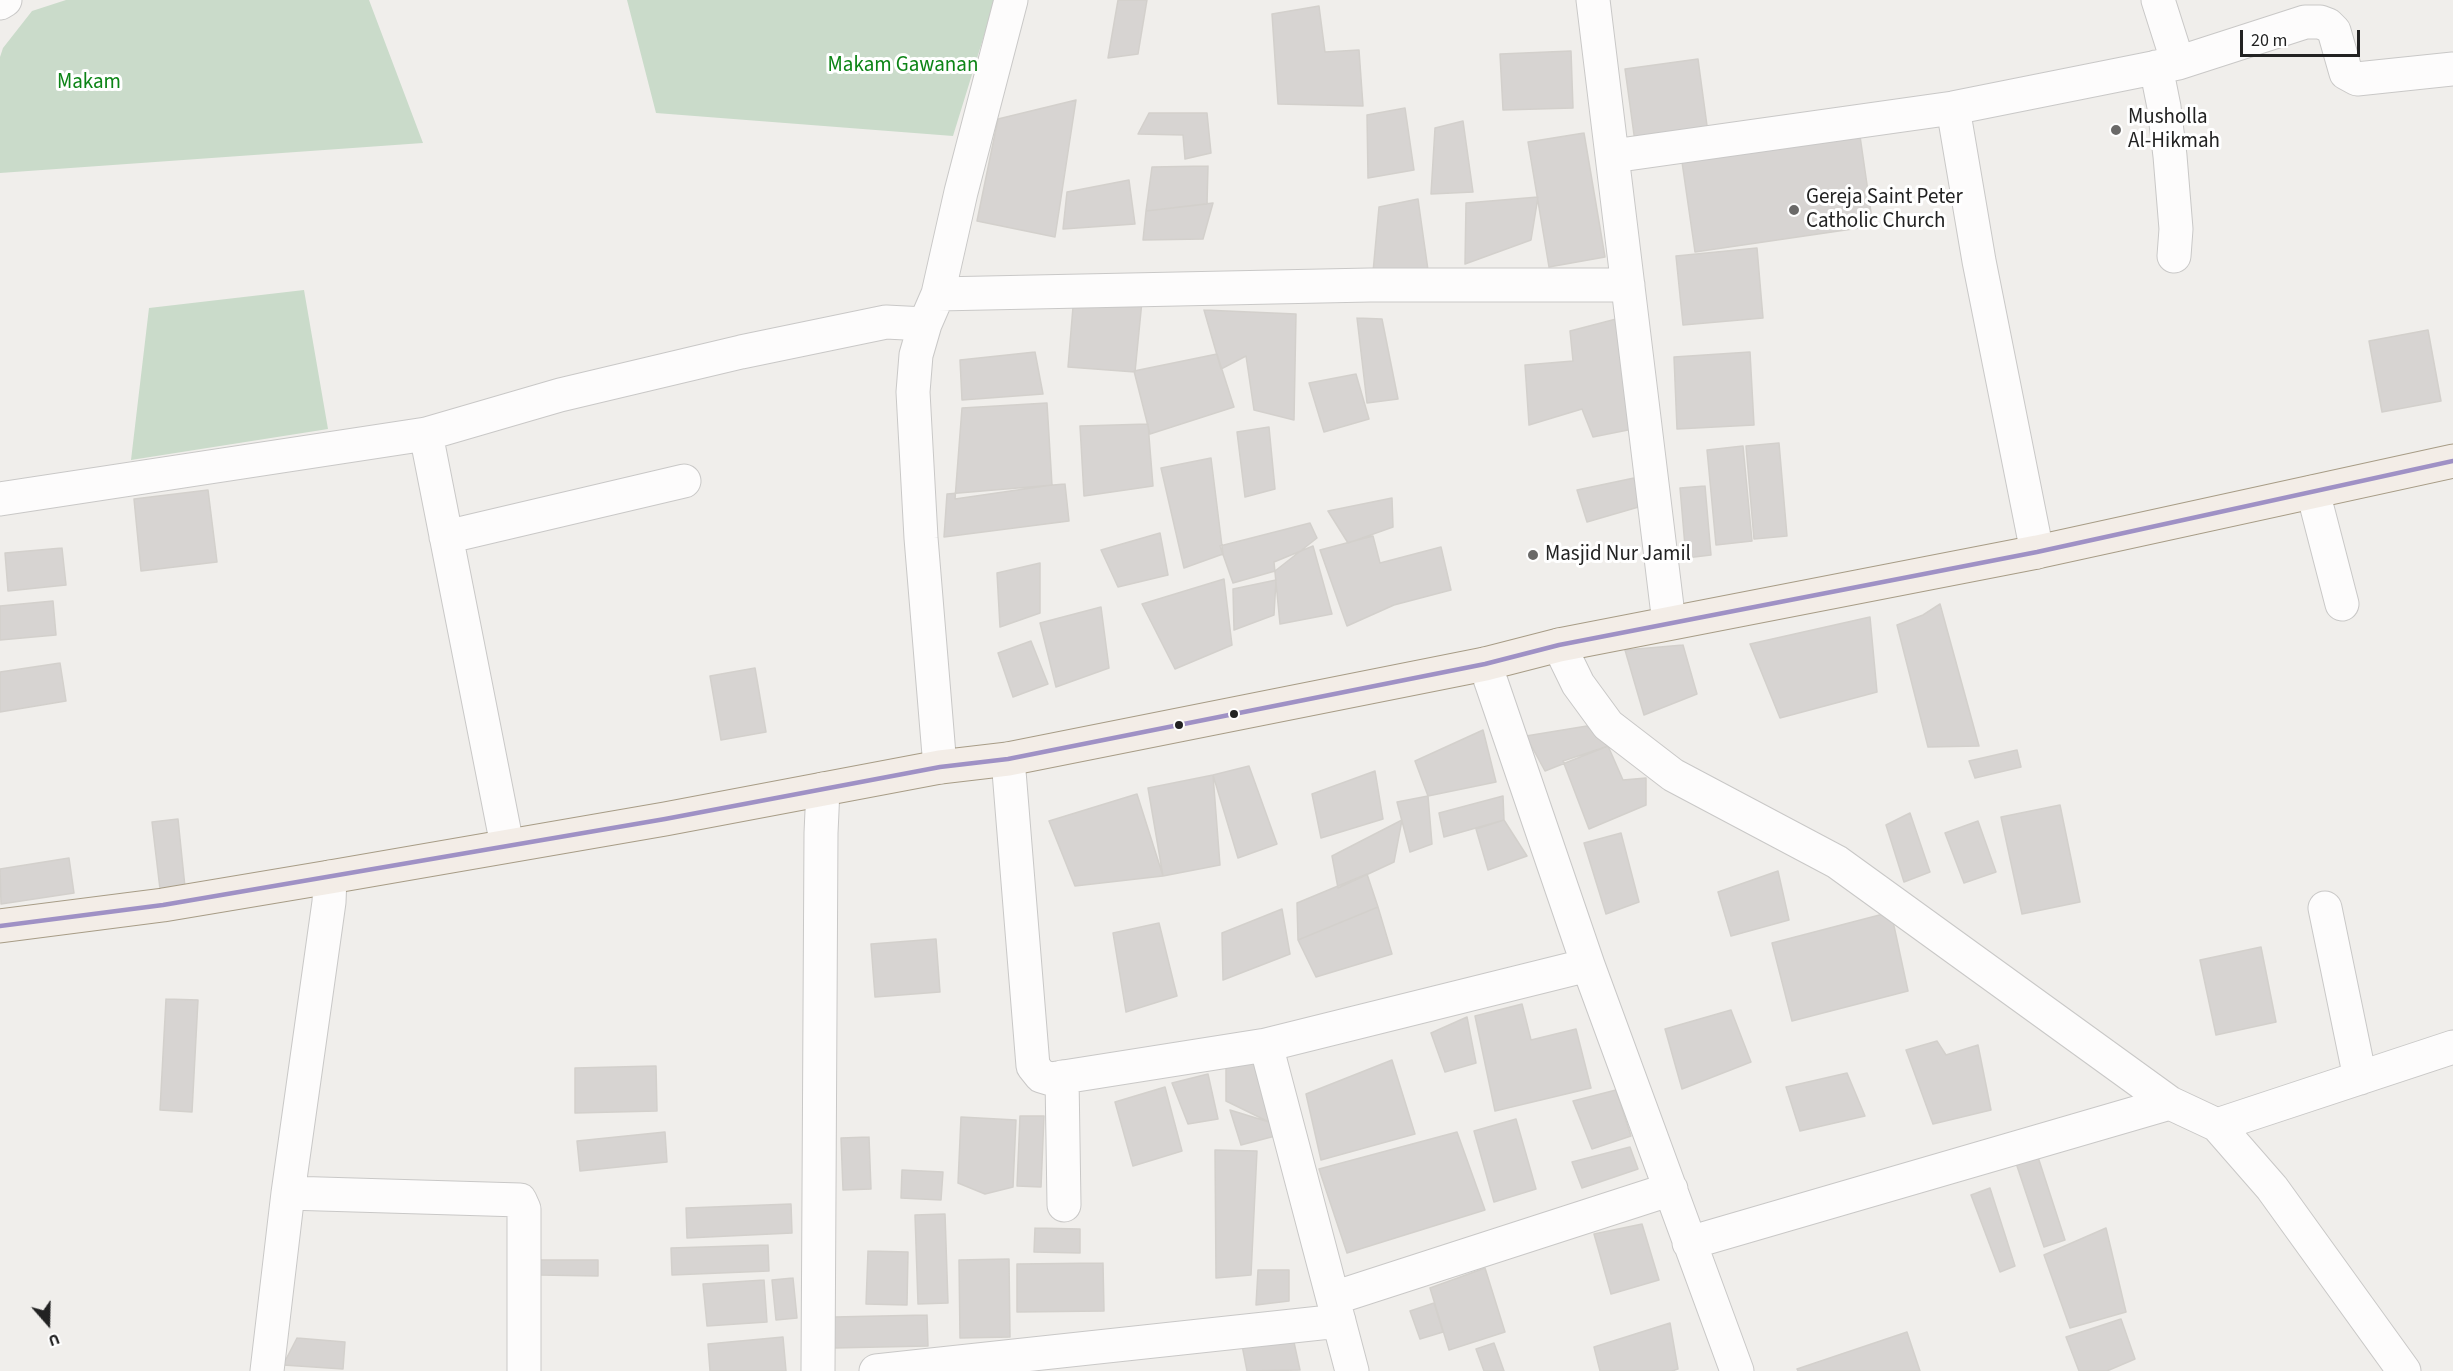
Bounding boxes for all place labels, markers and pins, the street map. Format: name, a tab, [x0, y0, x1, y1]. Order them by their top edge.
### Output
place label: Musholla Al-Hikmah	[2128, 105, 2220, 155]
marker: Musholla Al-Hikmah	[2109, 123, 2123, 137]
place label: Gereja Saint Peter Catholic Church	[1806, 185, 1963, 235]
marker: Gereja Saint Peter Catholic Church	[1787, 203, 1801, 217]
place label: Masjid Nur Jamil	[1545, 542, 1691, 568]
marker: Masjid Nur Jamil	[1526, 548, 1540, 562]
unlabelled marker	[1228, 708, 1240, 720]
unlabelled marker	[1173, 719, 1185, 731]

